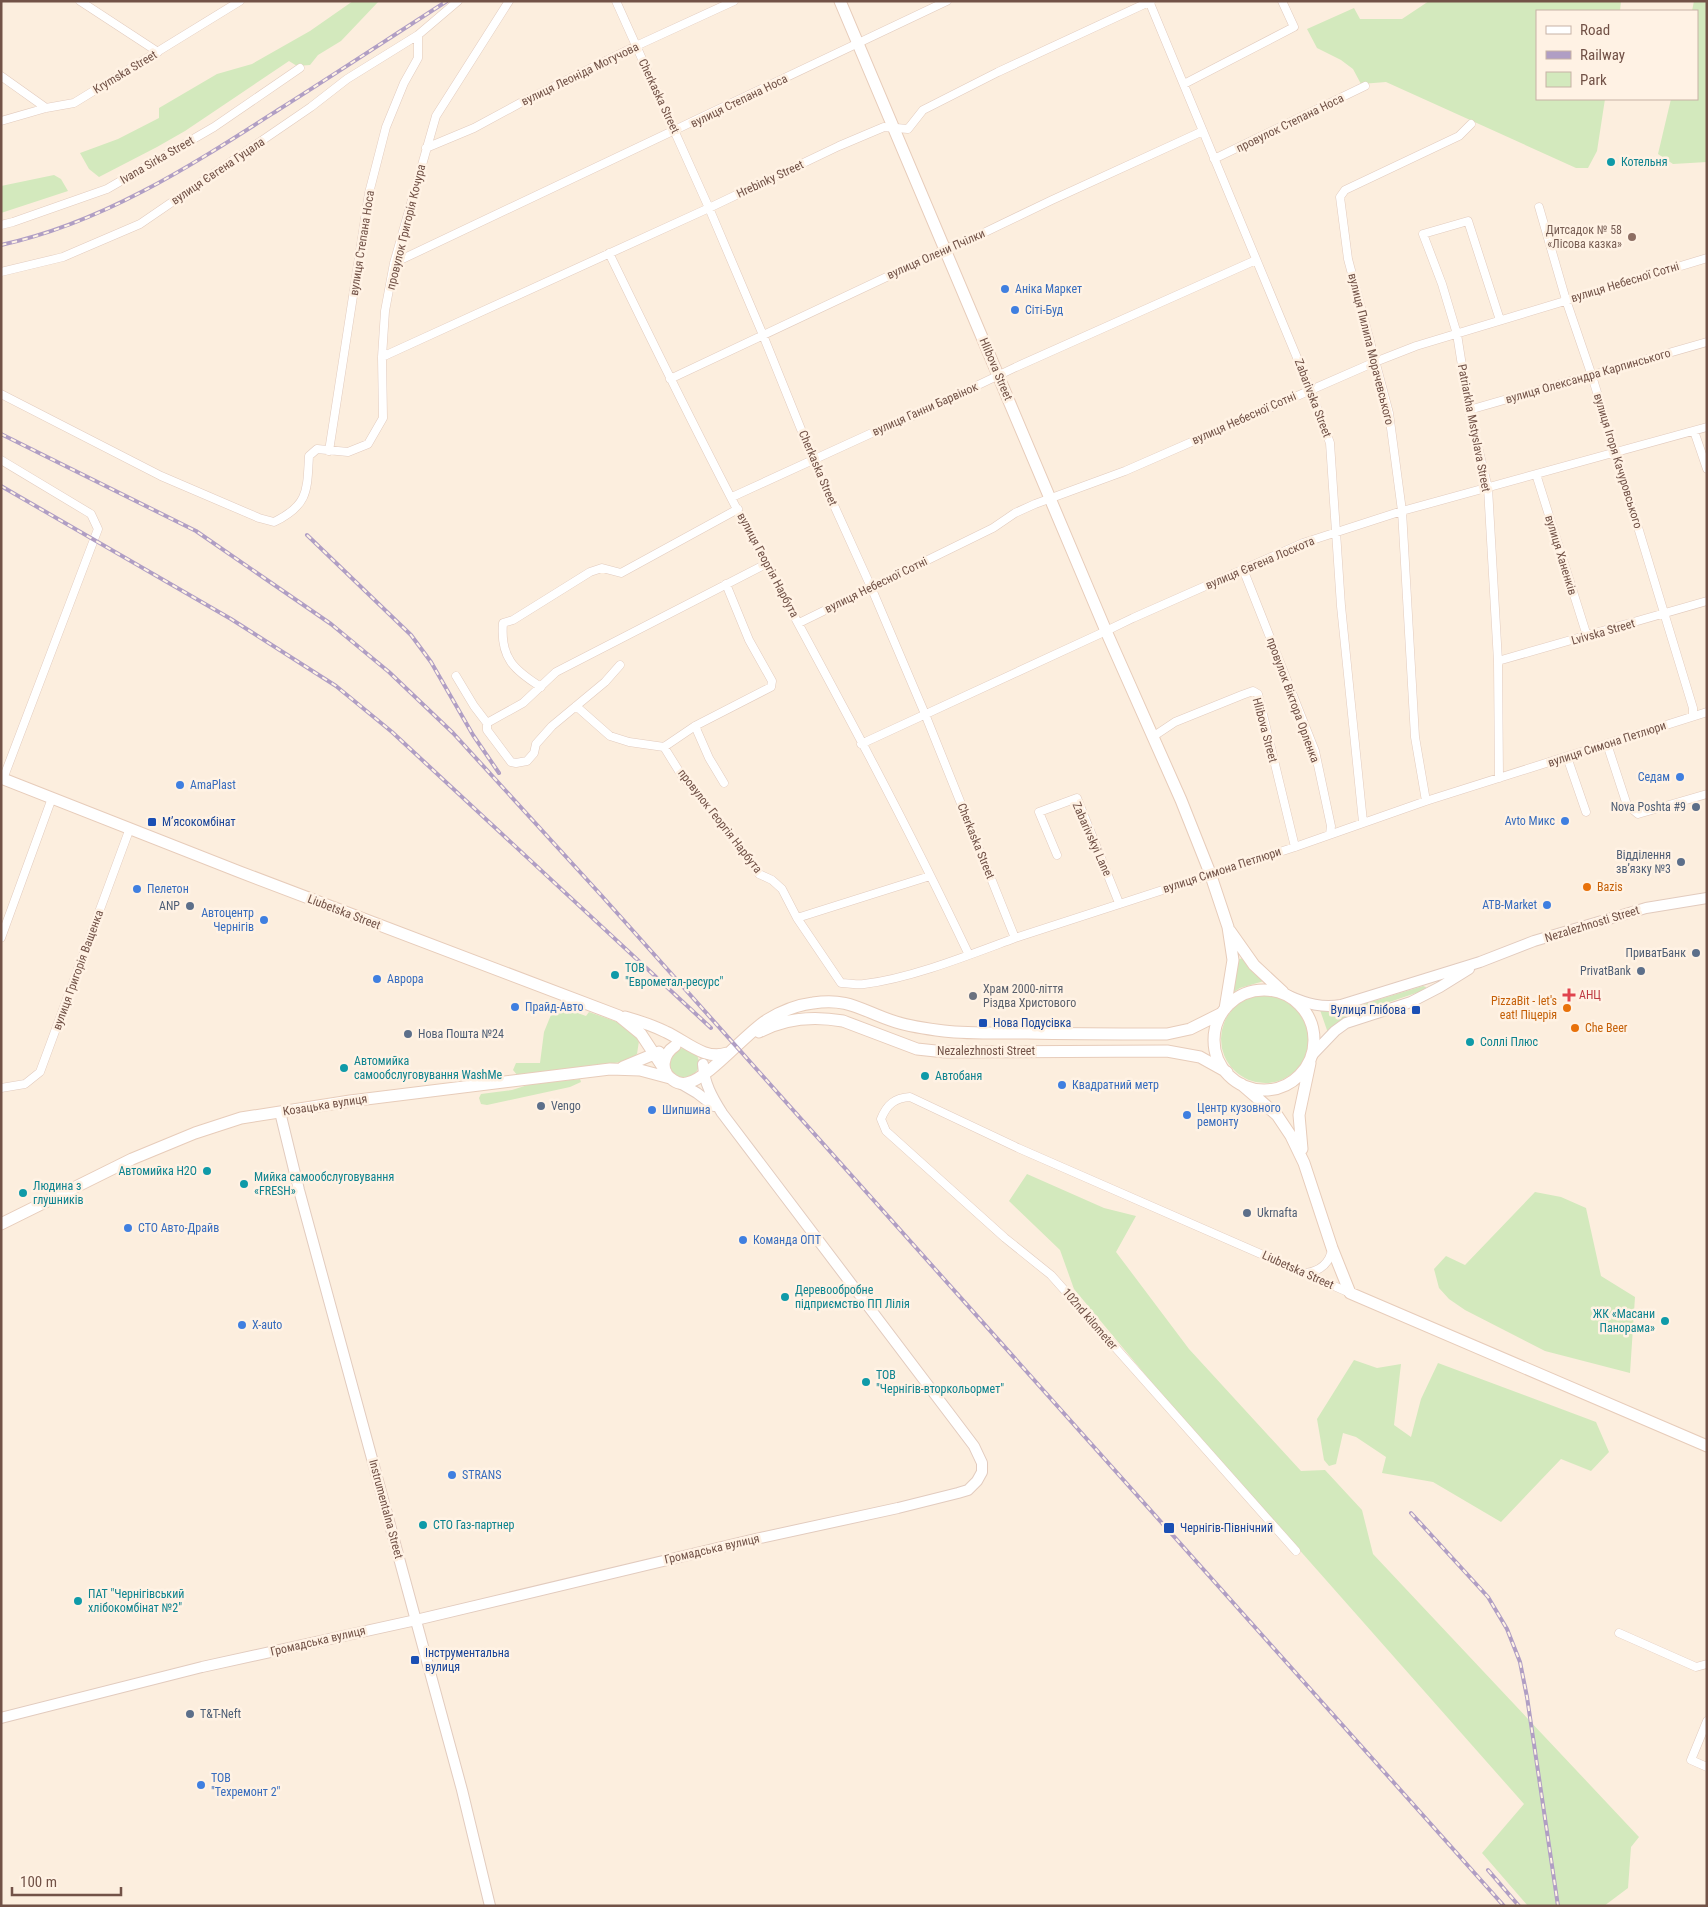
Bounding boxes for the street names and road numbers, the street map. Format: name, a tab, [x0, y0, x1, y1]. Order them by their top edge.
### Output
street label: вулиця Леоніда Могучова	[519, 39, 641, 109]
street label: Krymska Street	[91, 47, 160, 97]
street label: Cherkaska Street	[636, 57, 683, 136]
street label: вулиця Степана Носа	[688, 71, 790, 131]
street label: провулок Степана Носа	[1234, 91, 1346, 155]
street label: Ivana Sirka Street	[118, 133, 197, 187]
street label: вулиця Євгена Гуцала	[169, 134, 268, 207]
street label: Hrebinky Street	[734, 157, 806, 201]
street label: провулок Григорія Кочура	[384, 163, 428, 291]
street label: вулиця Степана Носа	[347, 189, 377, 297]
street label: вулиця Олени Пчілки	[885, 226, 987, 282]
street label: вулиця Небесної Сотні	[1569, 259, 1681, 305]
street label: вулиця Пилипа Морачевського	[1345, 272, 1397, 426]
street label: Hlibova Street	[977, 336, 1016, 403]
street label: вулиця Олександра Карпинського	[1504, 346, 1672, 406]
street label: Zabarivska Street	[1292, 357, 1335, 440]
street label: Patriarkha Mstyslava Street	[1455, 363, 1493, 494]
street label: вулиця Ганни Барвінок	[870, 379, 980, 439]
street label: вулиця Небесної Сотні	[1190, 389, 1298, 447]
street label: вулиця Ігоря Качуровського	[1591, 392, 1645, 530]
street label: Cherkaska Street	[796, 428, 840, 508]
street label: вулиця Георгія Нарбута	[734, 510, 802, 620]
street label: вулиця Ханенків	[1542, 513, 1580, 597]
street label: вулиця Євгена Лоскота	[1203, 534, 1317, 592]
street label: вулиця Небесної Сотні	[822, 554, 930, 616]
street label: Lvivska Street	[1570, 616, 1637, 648]
street label: провулок Віктора Орленка	[1264, 635, 1322, 765]
street label: Hlibova Street	[1250, 696, 1280, 764]
street label: вулиця Симона Петлюри	[1546, 718, 1668, 770]
street label: провулок Георгія Нарбута	[675, 766, 765, 876]
street label: Zabarivskyi Lane	[1069, 800, 1115, 879]
street label: Cherkaska Street	[954, 801, 998, 881]
street label: вулиця Симона Петлюри	[1161, 844, 1283, 896]
street label: Liubetska Street	[306, 892, 383, 932]
street label: Nezalezhnosti Street	[1543, 903, 1641, 945]
street label: вулиця Григорія Ващенка	[50, 908, 106, 1032]
street label: Nezalezhnosti Street	[937, 1044, 1035, 1058]
street label: Козацька вулиця	[282, 1091, 368, 1119]
street label: Liubetska Street	[1260, 1248, 1336, 1292]
street label: 102nd kilometer	[1060, 1285, 1121, 1353]
street label: Instrumentalna Street	[366, 1458, 406, 1561]
street label: Громадська вулиця	[663, 1531, 761, 1567]
street label: Громадська вулиця	[269, 1623, 367, 1659]

